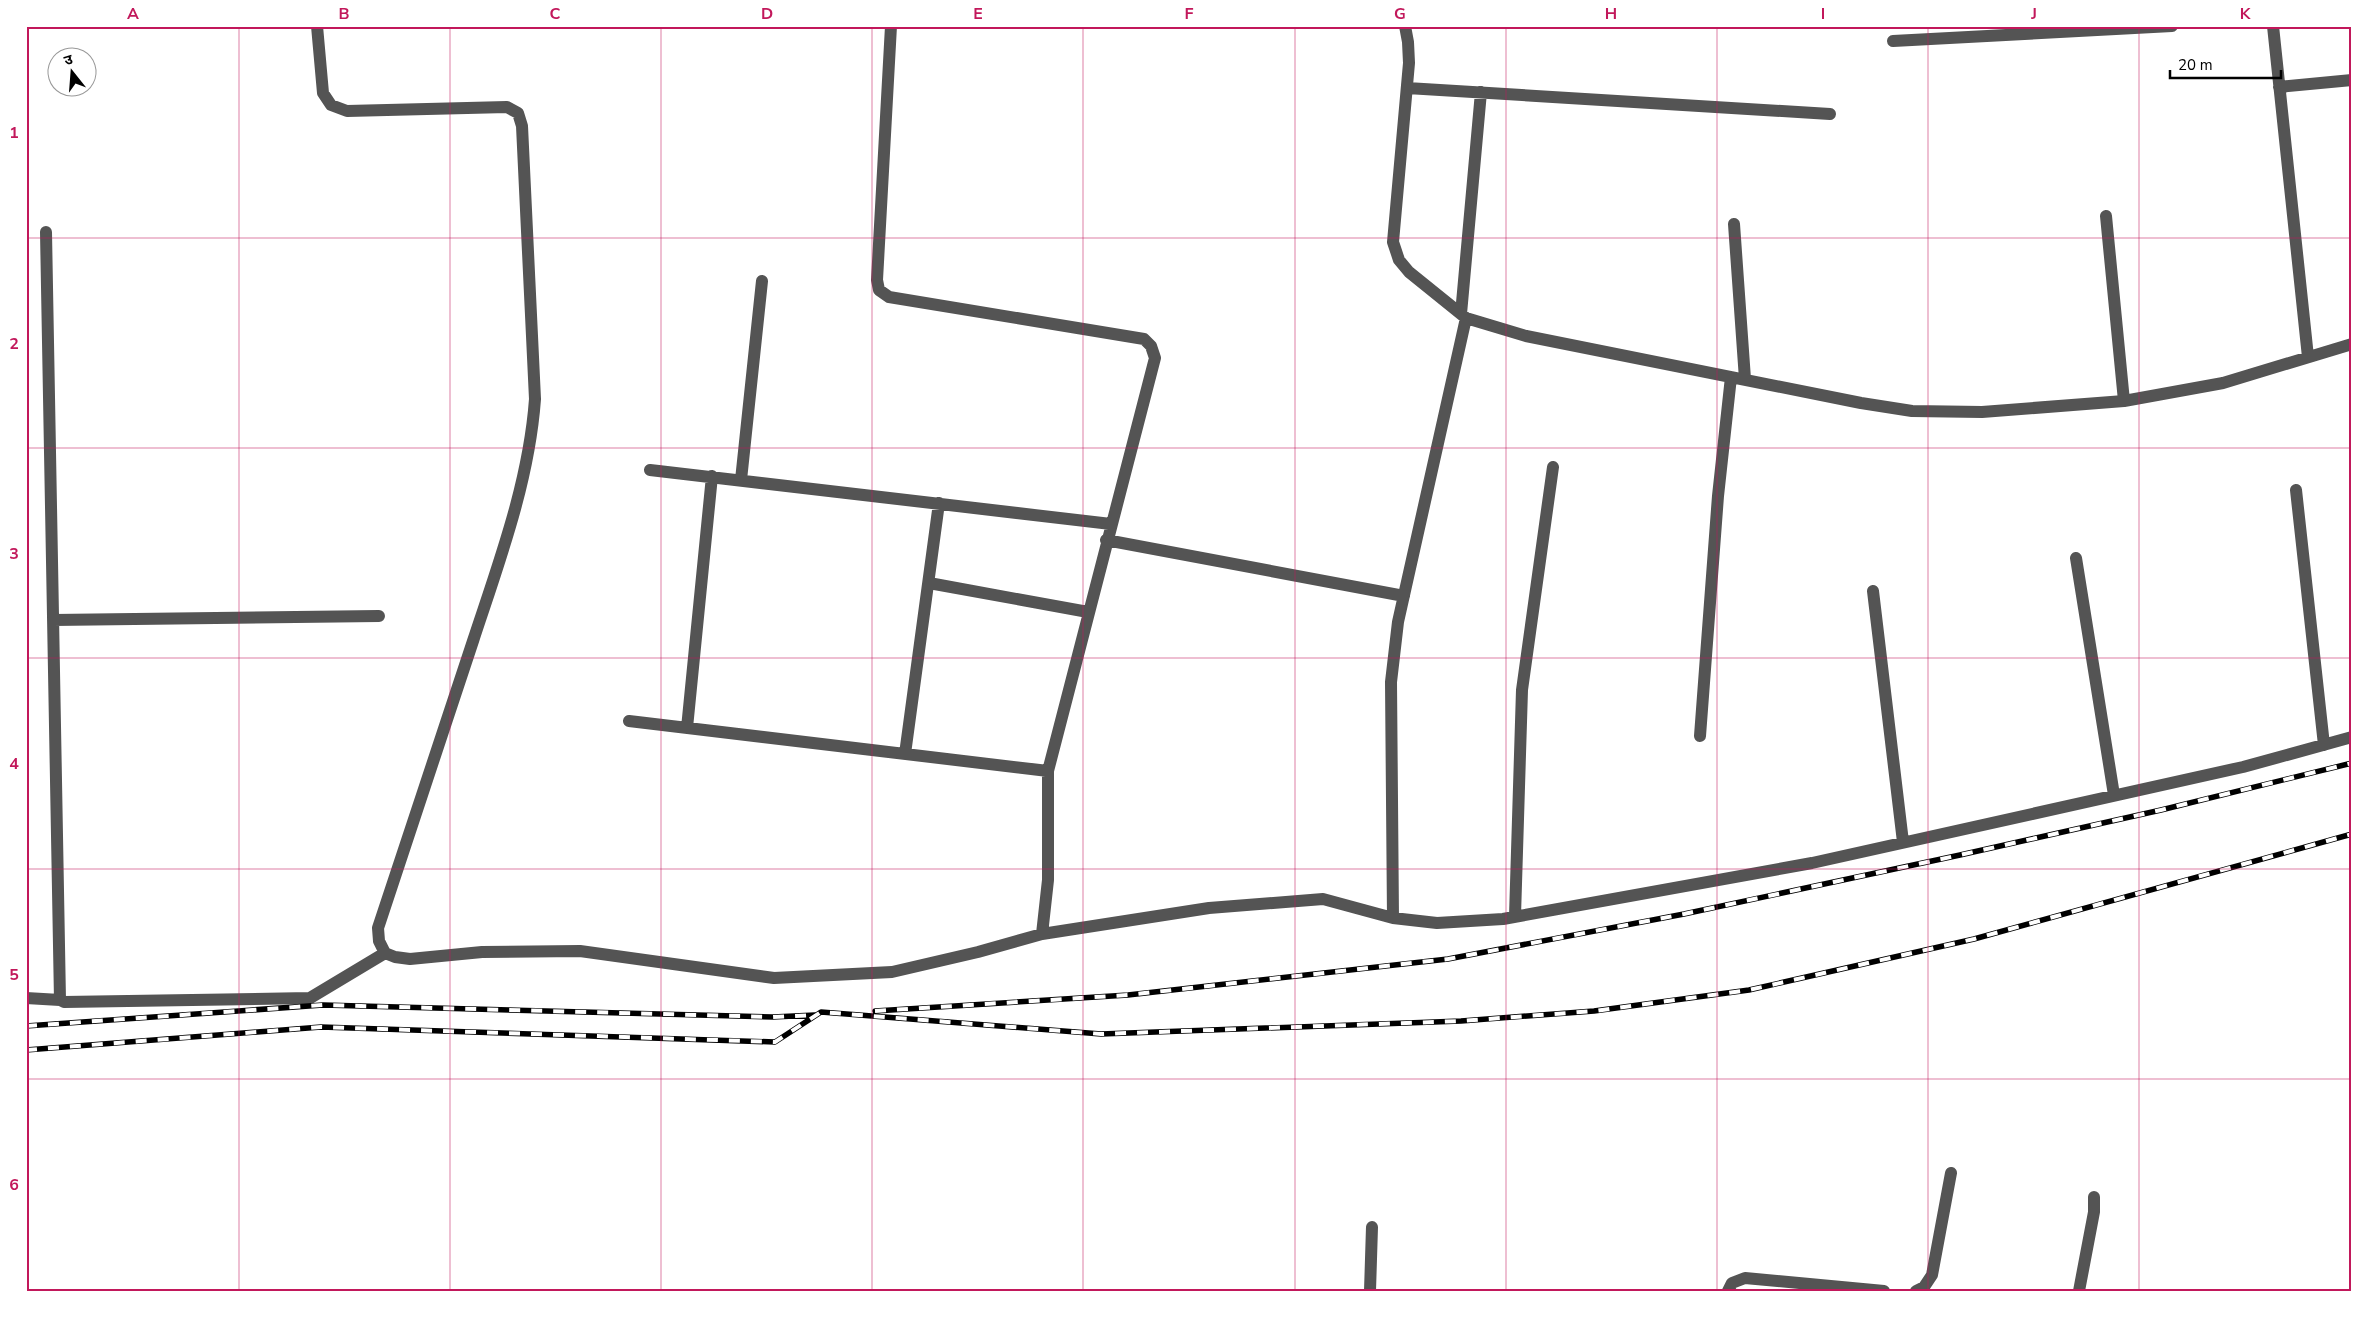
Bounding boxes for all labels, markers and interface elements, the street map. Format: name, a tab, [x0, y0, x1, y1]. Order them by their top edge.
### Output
text: A	[127, 3, 139, 25]
text: B	[338, 3, 350, 25]
text: C	[550, 3, 561, 25]
text: D	[761, 3, 773, 25]
text: E	[973, 3, 983, 25]
text: F	[1185, 3, 1194, 25]
text: G	[1394, 3, 1406, 25]
text: H	[1605, 3, 1617, 25]
text: I	[1821, 3, 1825, 25]
text: J	[2030, 3, 2037, 25]
text: K	[2240, 3, 2252, 25]
north arrow	[48, 48, 98, 98]
scale bar	[2170, 48, 2282, 80]
text: उ	[62, 50, 76, 70]
text: 20 m	[2178, 55, 2213, 75]
text: 1	[9, 122, 19, 144]
text: 2	[9, 333, 19, 355]
text: 3	[9, 543, 19, 565]
text: 4	[9, 753, 19, 775]
text: 5	[9, 964, 19, 986]
text: 6	[9, 1174, 19, 1196]

